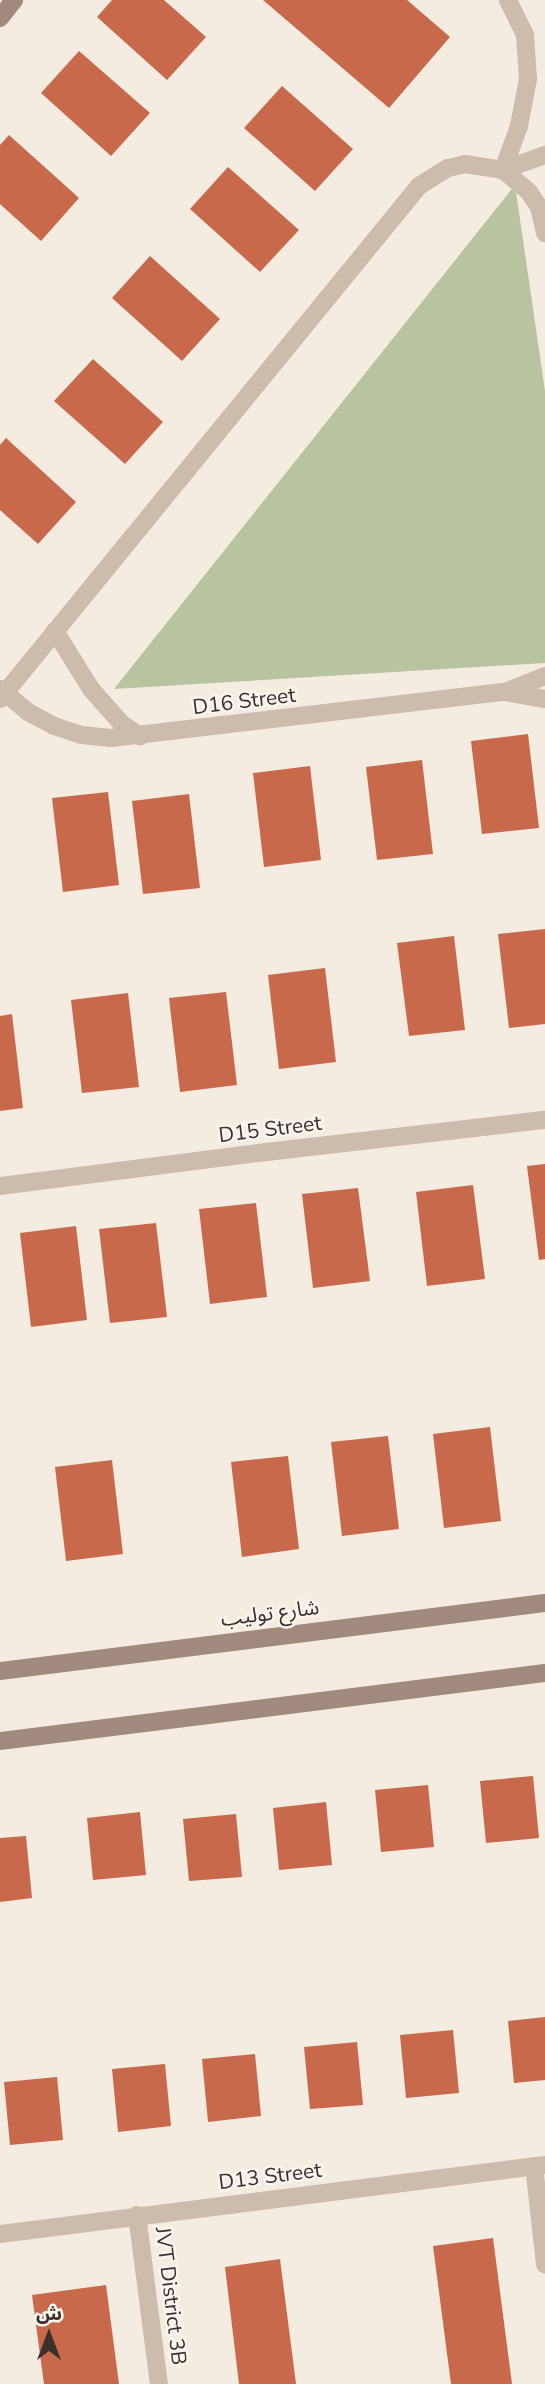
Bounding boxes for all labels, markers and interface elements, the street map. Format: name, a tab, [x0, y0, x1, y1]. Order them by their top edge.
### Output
street label: D16 Street	[191, 682, 297, 720]
street label: D15 Street	[217, 1110, 323, 1148]
street label: شارع توليب	[219, 1594, 321, 1632]
street label: D13 Street	[217, 2157, 323, 2195]
street label: JVT District 3B	[150, 2225, 192, 2367]
north arrow	[14, 2300, 84, 2370]
text: ش	[36, 2301, 62, 2327]

